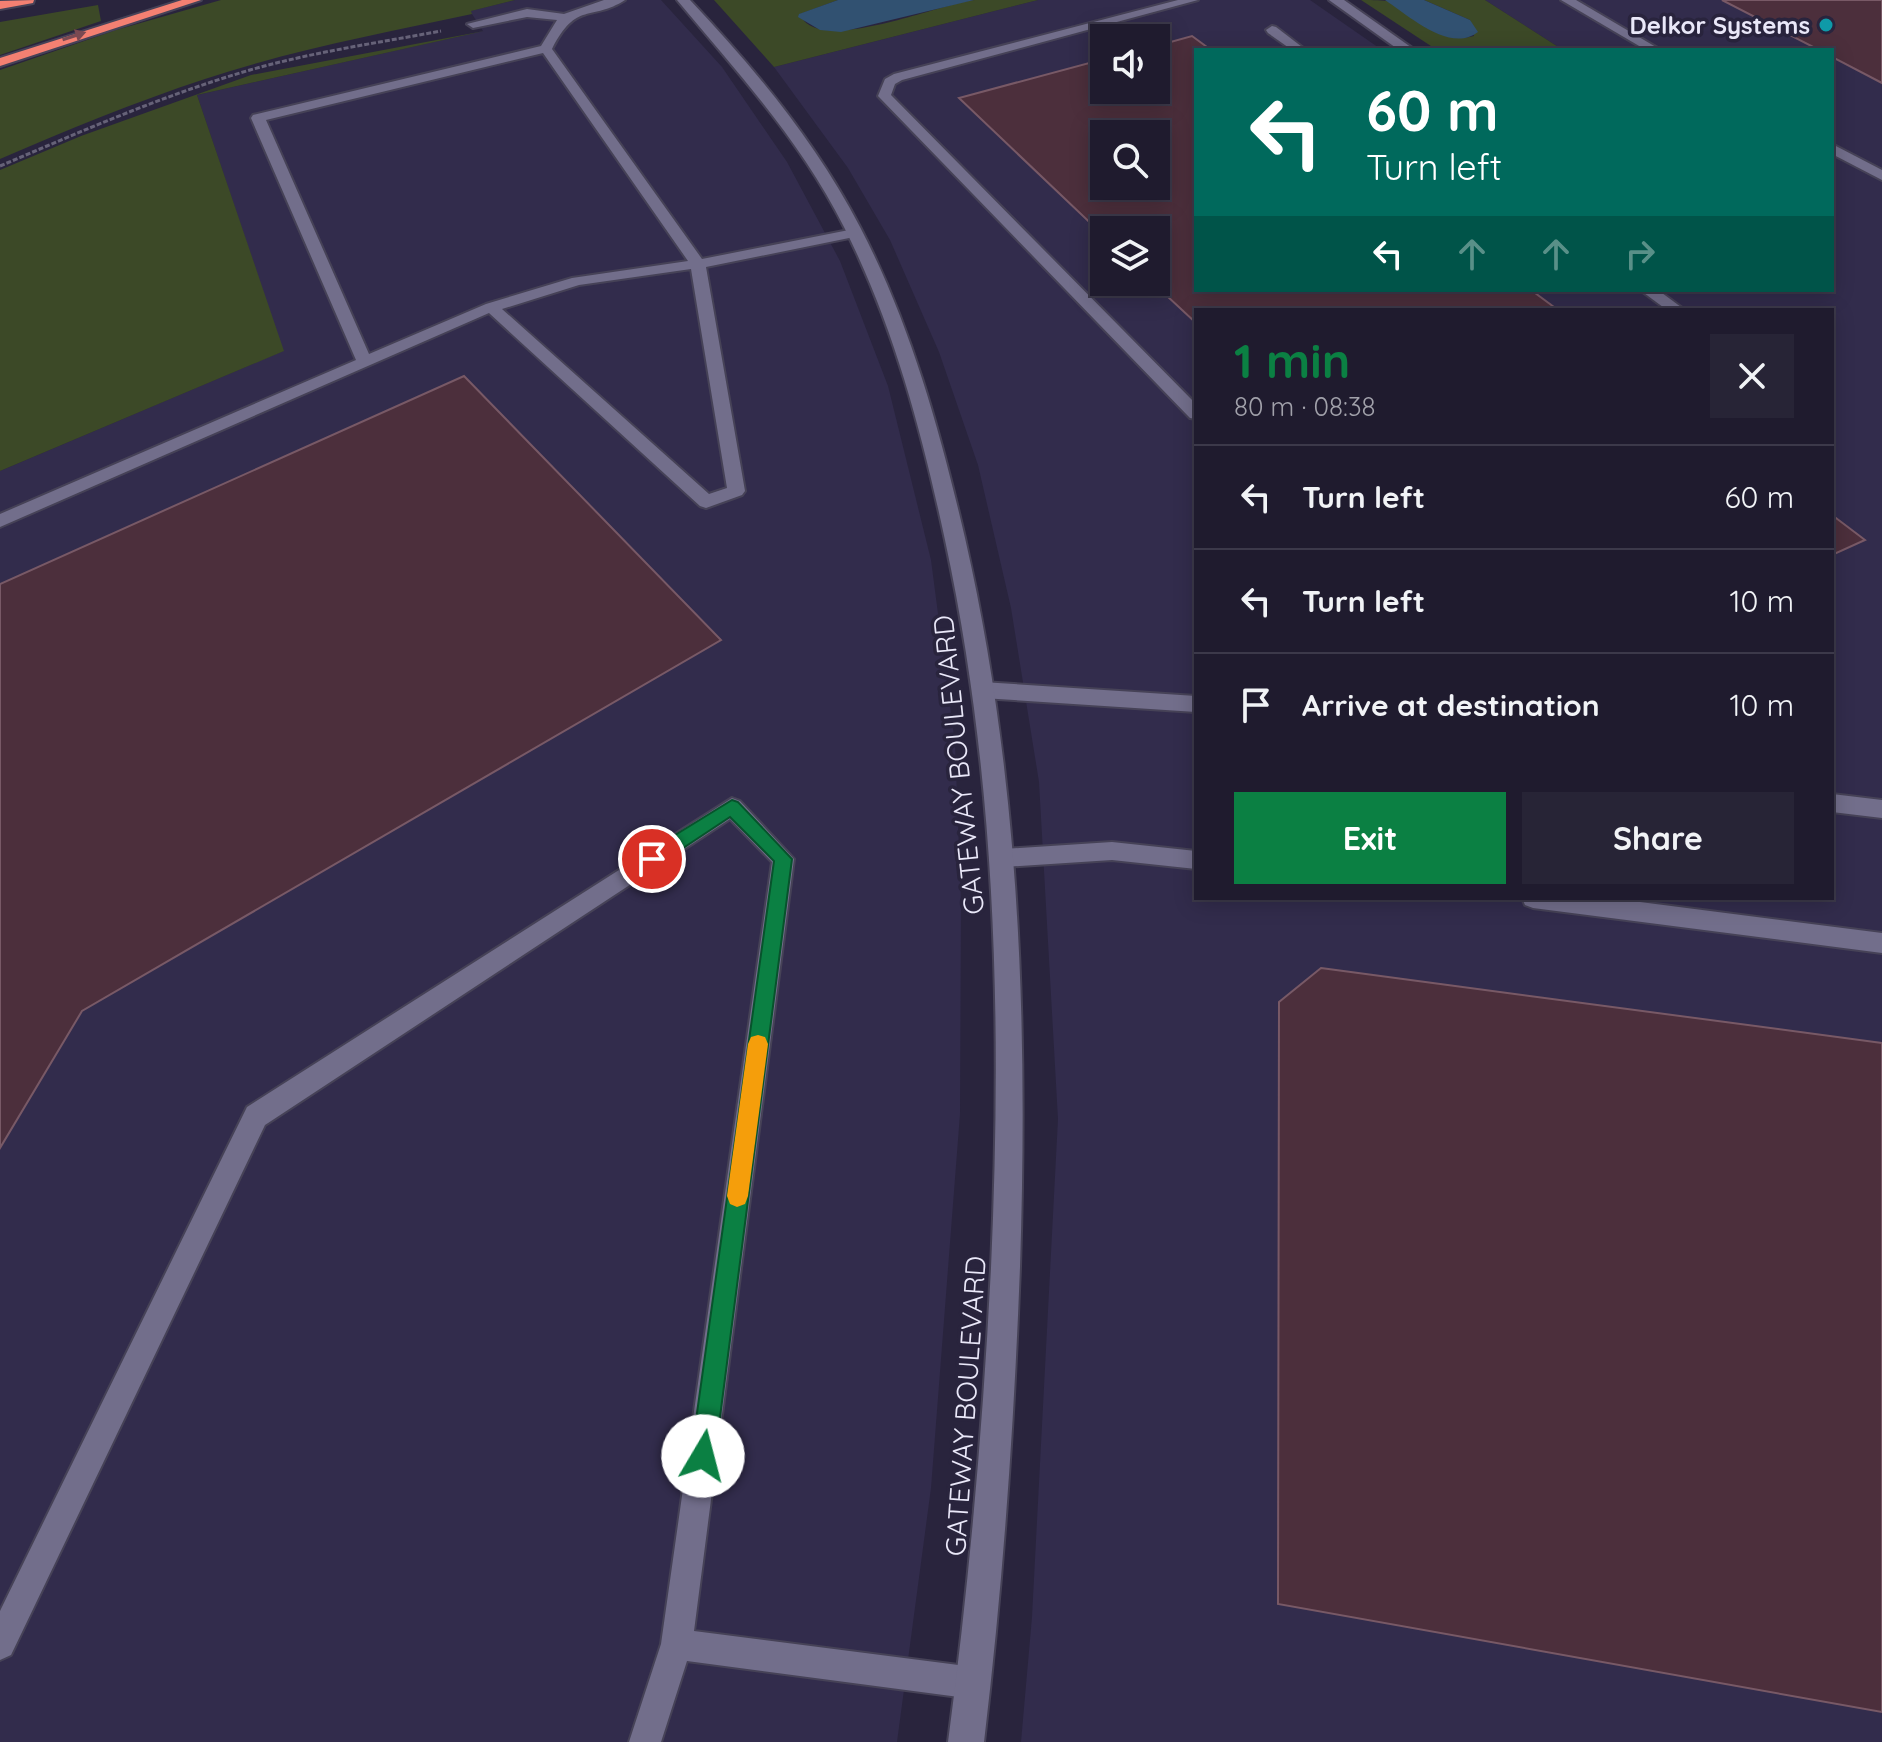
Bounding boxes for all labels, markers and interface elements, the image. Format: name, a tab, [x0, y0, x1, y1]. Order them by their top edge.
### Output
place label: Delkor Systems	[1629, 10, 1810, 40]
marker: Delkor Systems	[1817, 16, 1835, 34]
map controls	[1090, 24, 1170, 296]
button: sound	[1090, 24, 1170, 104]
one-way arrow	[62, 30, 86, 42]
text: 60 m	[1366, 75, 1499, 145]
icon: left	[1234, 80, 1338, 184]
button: search	[1090, 120, 1170, 200]
text: Turn left	[1366, 144, 1502, 189]
button: layers	[1090, 216, 1170, 296]
icon: left	[1366, 232, 1410, 276]
icon: ahead	[1450, 232, 1494, 276]
icon: ahead	[1534, 232, 1578, 276]
icon: right	[1618, 232, 1662, 276]
text: 1 min	[1234, 330, 1350, 390]
button: close	[1710, 334, 1794, 418]
text: 80 m · 08:38	[1234, 390, 1376, 423]
icon: left	[1234, 475, 1278, 519]
text: Turn left	[1302, 478, 1425, 516]
text: 60 m	[1724, 478, 1794, 516]
icon: left	[1234, 579, 1278, 623]
text: Turn left	[1302, 582, 1425, 620]
text: 10 m	[1730, 582, 1794, 620]
street label: GATEWAY BOULEVARD	[925, 614, 991, 916]
icon: arrive	[1234, 683, 1278, 727]
text: Arrive at destination	[1302, 686, 1600, 724]
text: 10 m	[1730, 686, 1794, 724]
button: Exit	[1234, 792, 1506, 884]
button: Share	[1522, 792, 1794, 884]
pin	[618, 825, 686, 893]
icon: arrive	[630, 837, 674, 881]
street label: GATEWAY BOULEVARD	[937, 1255, 993, 1557]
position arrow	[661, 1414, 745, 1498]

